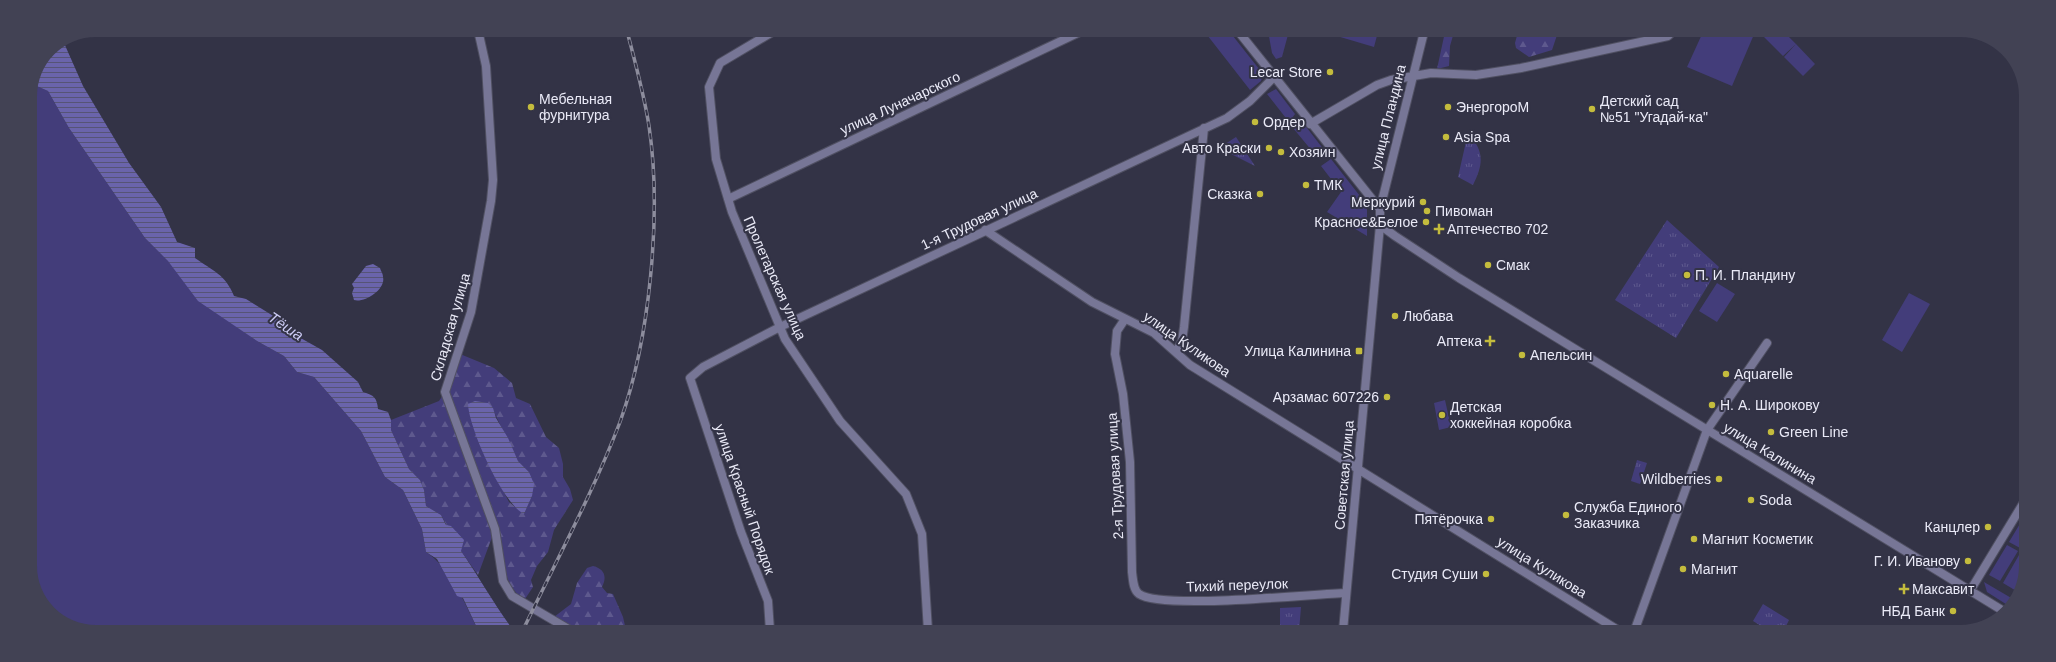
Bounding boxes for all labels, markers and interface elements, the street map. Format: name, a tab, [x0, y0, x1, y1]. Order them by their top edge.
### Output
street label: улица Пландина	[1367, 63, 1409, 171]
place label: Lecar Store	[1250, 64, 1322, 80]
marker: Lecar Store	[1325, 67, 1335, 77]
street label: улица Луначарского	[838, 68, 963, 138]
place label: Мебельная фурнитура	[539, 91, 612, 123]
place label: Детский сад №51 "Угадай-ка"	[1600, 93, 1708, 125]
place label: ЭнергороМ	[1456, 99, 1529, 115]
marker: Мебельная фурнитура	[526, 102, 536, 112]
marker: ЭнергороМ	[1443, 102, 1453, 112]
marker: Детский сад №51 "Угадай-ка"	[1587, 104, 1597, 114]
place label: Ордер	[1263, 114, 1305, 130]
marker: Ордер	[1250, 117, 1260, 127]
place label: Asia Spa	[1454, 129, 1510, 145]
marker: Asia Spa	[1441, 132, 1451, 142]
place label: Авто Краски	[1182, 140, 1261, 156]
marker: Авто Краски	[1264, 143, 1274, 153]
place label: Хозяин	[1289, 144, 1335, 160]
marker: Хозяин	[1276, 147, 1286, 157]
place label: ТМК	[1314, 177, 1343, 193]
marker: ТМК	[1301, 180, 1311, 190]
street label: 1-я Трудовая улица	[918, 185, 1040, 253]
place label: Сказка	[1207, 186, 1252, 202]
marker: Сказка	[1255, 189, 1265, 199]
place label: Меркурий	[1351, 194, 1415, 210]
marker: Меркурий	[1418, 197, 1428, 207]
place label: Пивоман	[1435, 203, 1493, 219]
marker: Пивоман	[1422, 206, 1432, 216]
street label: Пролетарская улица	[740, 214, 810, 343]
place label: Красное&Белое	[1314, 214, 1418, 230]
marker: Красное&Белое	[1421, 217, 1431, 227]
place label: Аптечество 702	[1447, 221, 1549, 237]
marker: Аптечество 702	[1434, 224, 1444, 234]
place label: Смак	[1496, 257, 1531, 273]
marker: Смак	[1483, 260, 1493, 270]
place label: П. И. Пландину	[1695, 267, 1795, 283]
marker: П. И. Пландину	[1682, 270, 1692, 280]
street label: Складская улица	[427, 271, 473, 383]
water label: Тёша	[265, 308, 307, 344]
street label: улица Куликова	[1140, 308, 1234, 380]
place label: Любава	[1403, 308, 1453, 324]
marker: Любава	[1390, 311, 1400, 321]
place label: Аптека	[1437, 333, 1482, 349]
marker: Аптека	[1485, 336, 1495, 346]
place label: Улица Калинина	[1244, 343, 1351, 359]
marker: Улица Калинина	[1354, 346, 1364, 356]
place label: Апельсин	[1530, 347, 1592, 363]
marker: Апельсин	[1517, 350, 1527, 360]
place label: Aquarelle	[1734, 366, 1793, 382]
marker: Aquarelle	[1721, 369, 1731, 379]
place label: Арзамас 607226	[1273, 389, 1379, 405]
marker: Арзамас 607226	[1382, 392, 1392, 402]
place label: Н. А. Широкову	[1720, 397, 1819, 413]
place label: Детская хоккейная коробка	[1450, 399, 1572, 431]
marker: Н. А. Широкову	[1707, 400, 1717, 410]
marker: Детская хоккейная коробка	[1437, 410, 1447, 420]
street label: 2-я Трудовая улица	[1104, 412, 1126, 540]
street label: Советская улица	[1331, 419, 1357, 530]
street label: улица Калинина	[1721, 419, 1819, 487]
street label: улица Красный Порядок	[712, 422, 779, 577]
place label: Green Line	[1779, 424, 1848, 440]
marker: Green Line	[1766, 427, 1776, 437]
place label: Wildberries	[1641, 471, 1711, 487]
marker: Wildberries	[1714, 474, 1724, 484]
place label: Soda	[1759, 492, 1792, 508]
marker: Soda	[1746, 495, 1756, 505]
place label: Служба Единого Заказчика	[1574, 499, 1682, 531]
marker: Служба Единого Заказчика	[1561, 510, 1571, 520]
place label: Пятёрочка	[1414, 511, 1483, 527]
marker: Пятёрочка	[1486, 514, 1496, 524]
place label: Канцлер	[1925, 519, 1980, 535]
marker: Канцлер	[1983, 522, 1993, 532]
place label: Магнит Косметик	[1702, 531, 1814, 547]
street label: улица Куликова	[1494, 533, 1590, 601]
marker: Магнит Косметик	[1689, 534, 1699, 544]
place label: Г. И. Иванову	[1874, 553, 1960, 569]
marker: Г. И. Иванову	[1963, 556, 1973, 566]
place label: Магнит	[1691, 561, 1738, 577]
marker: Магнит	[1678, 564, 1688, 574]
place label: Студия Суши	[1391, 566, 1478, 582]
marker: Студия Суши	[1481, 569, 1491, 579]
street label: Тихий переулок	[1186, 575, 1289, 595]
place label: Максавит	[1912, 581, 1975, 597]
marker: Максавит	[1899, 584, 1909, 594]
place label: НБД Банк	[1882, 603, 1946, 619]
marker: НБД Банк	[1948, 606, 1958, 616]

